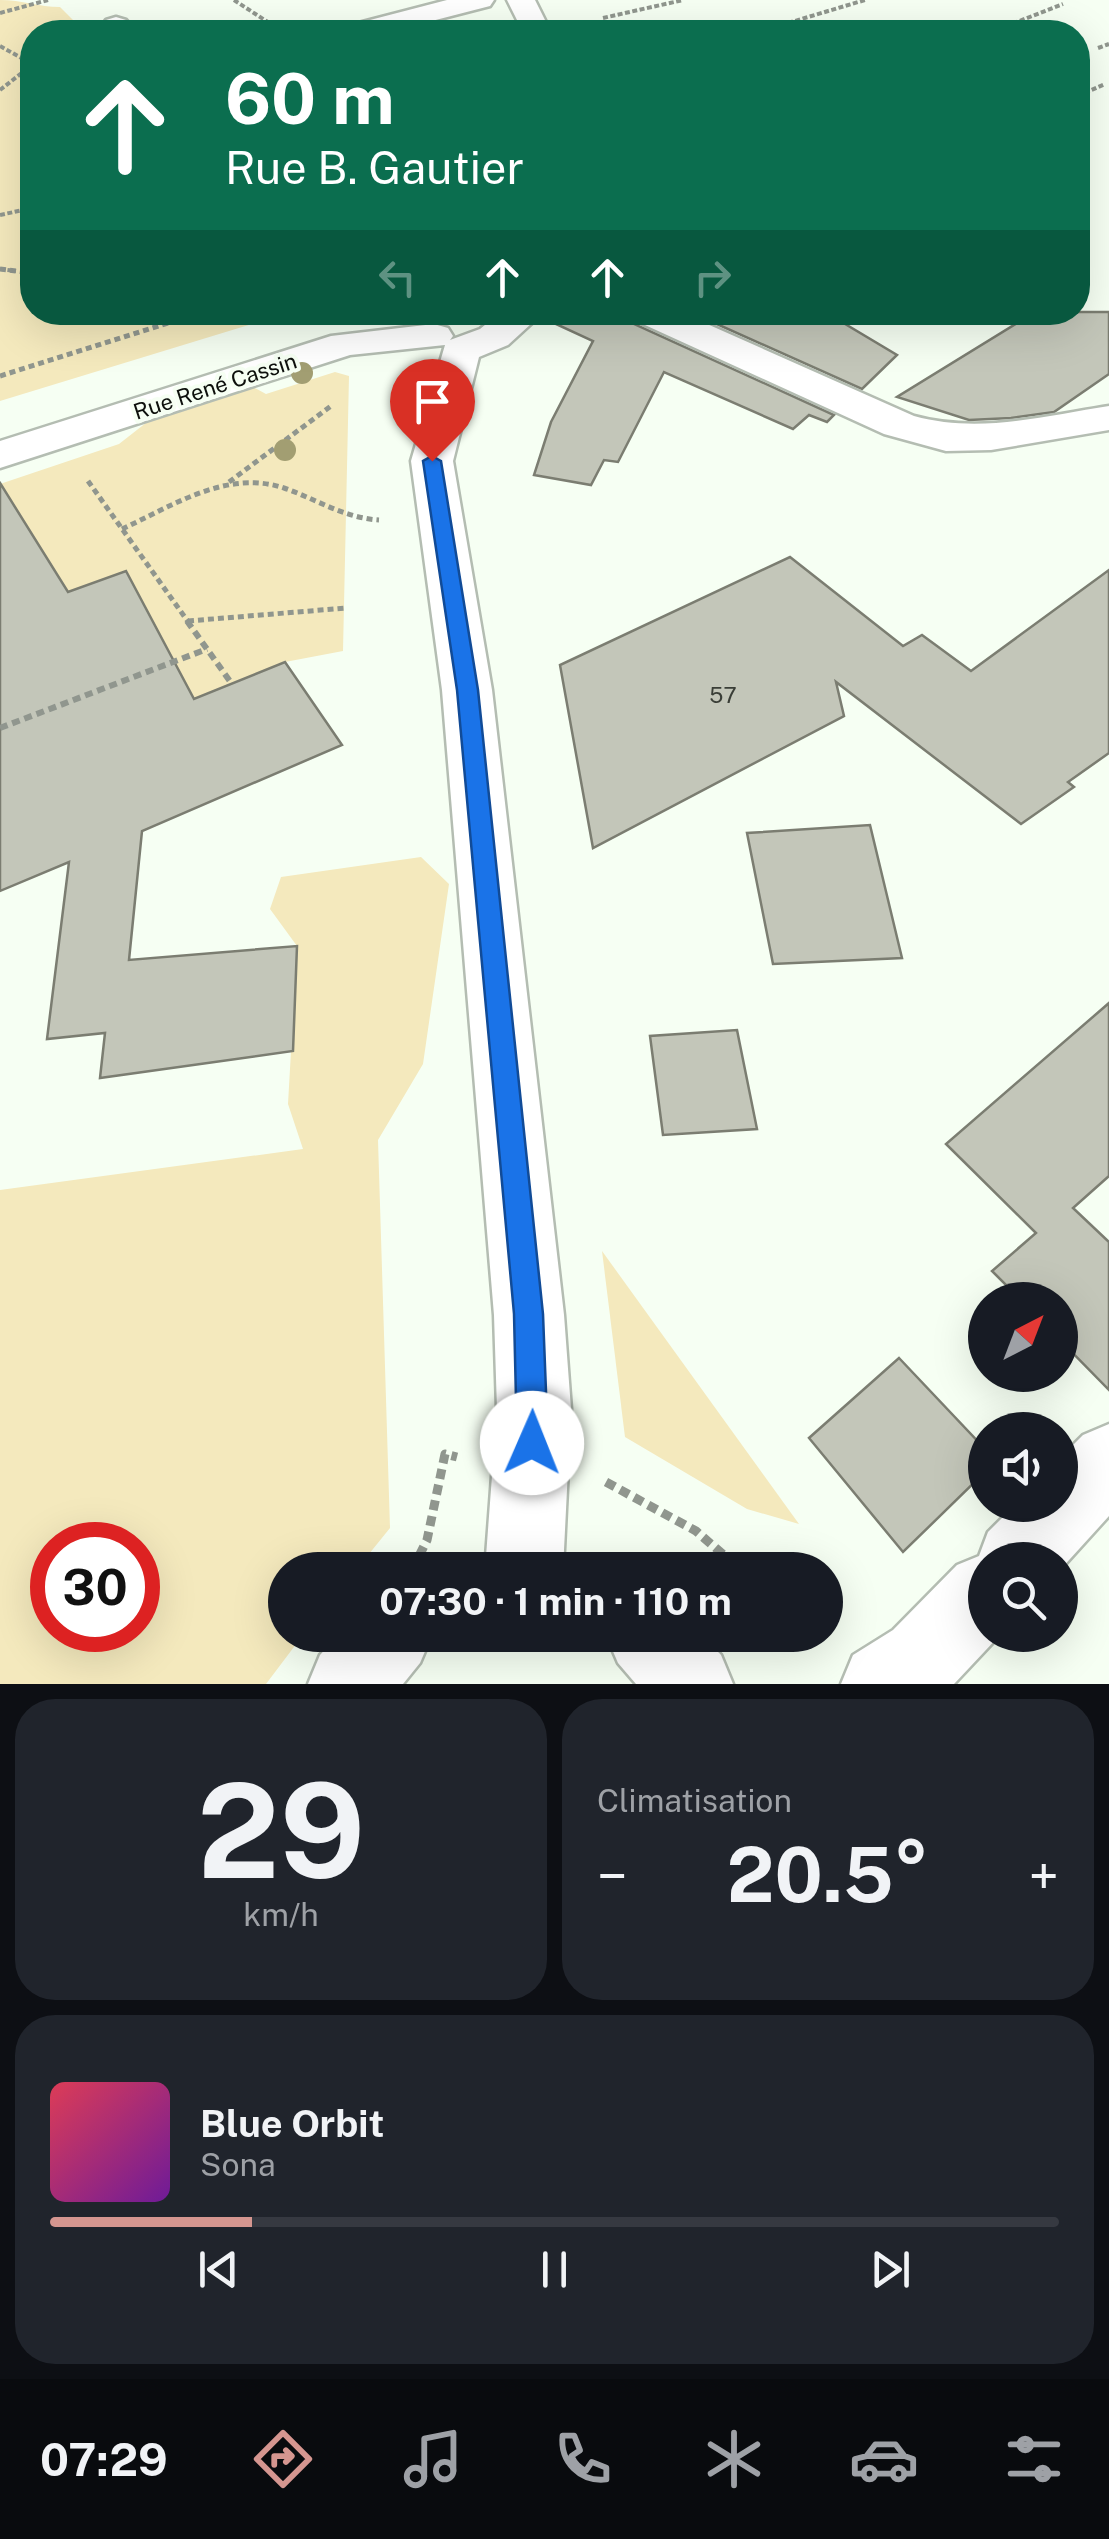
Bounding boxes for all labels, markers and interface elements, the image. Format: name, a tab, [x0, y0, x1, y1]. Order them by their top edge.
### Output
text: 60 m	[225, 57, 395, 140]
icon: ahead	[60, 60, 190, 190]
text: Rue B. Gautier	[225, 141, 524, 194]
icon: left	[370, 250, 425, 305]
icon: ahead	[475, 250, 530, 305]
icon: ahead	[580, 250, 635, 305]
icon: right	[685, 250, 740, 305]
street label: Rue René Cassin	[130, 347, 300, 425]
pin	[390, 359, 475, 462]
icon: arrive	[405, 374, 460, 429]
house number: 57	[709, 682, 737, 708]
north arrow	[968, 1282, 1078, 1392]
map controls	[968, 1282, 1078, 1652]
position arrow	[480, 1391, 584, 1495]
button: sound	[968, 1412, 1078, 1522]
speed limit sign: 30	[30, 1522, 160, 1652]
button: search	[968, 1542, 1078, 1652]
text: 07:30 · 1 min · 110 m	[379, 1579, 732, 1624]
text: 29	[197, 1755, 365, 1907]
text: Climatisation	[597, 1782, 792, 1819]
text: 20.5°	[727, 1831, 929, 1919]
text: −	[597, 1844, 628, 1908]
text: +	[1028, 1844, 1059, 1908]
text: km/h	[243, 1896, 319, 1933]
text: Blue Orbit	[200, 2101, 384, 2146]
text: Sona	[200, 2146, 276, 2183]
icon: previous	[191, 2242, 246, 2297]
icon: pause	[527, 2242, 582, 2297]
icon: next	[863, 2242, 918, 2297]
icon: directions	[248, 2424, 318, 2494]
icon: music	[398, 2424, 468, 2494]
icon: phone	[548, 2424, 618, 2494]
icon: climate	[699, 2424, 769, 2494]
icon: car	[849, 2424, 919, 2494]
icon: filters	[999, 2424, 1069, 2494]
text: 07:29	[40, 2433, 168, 2486]

